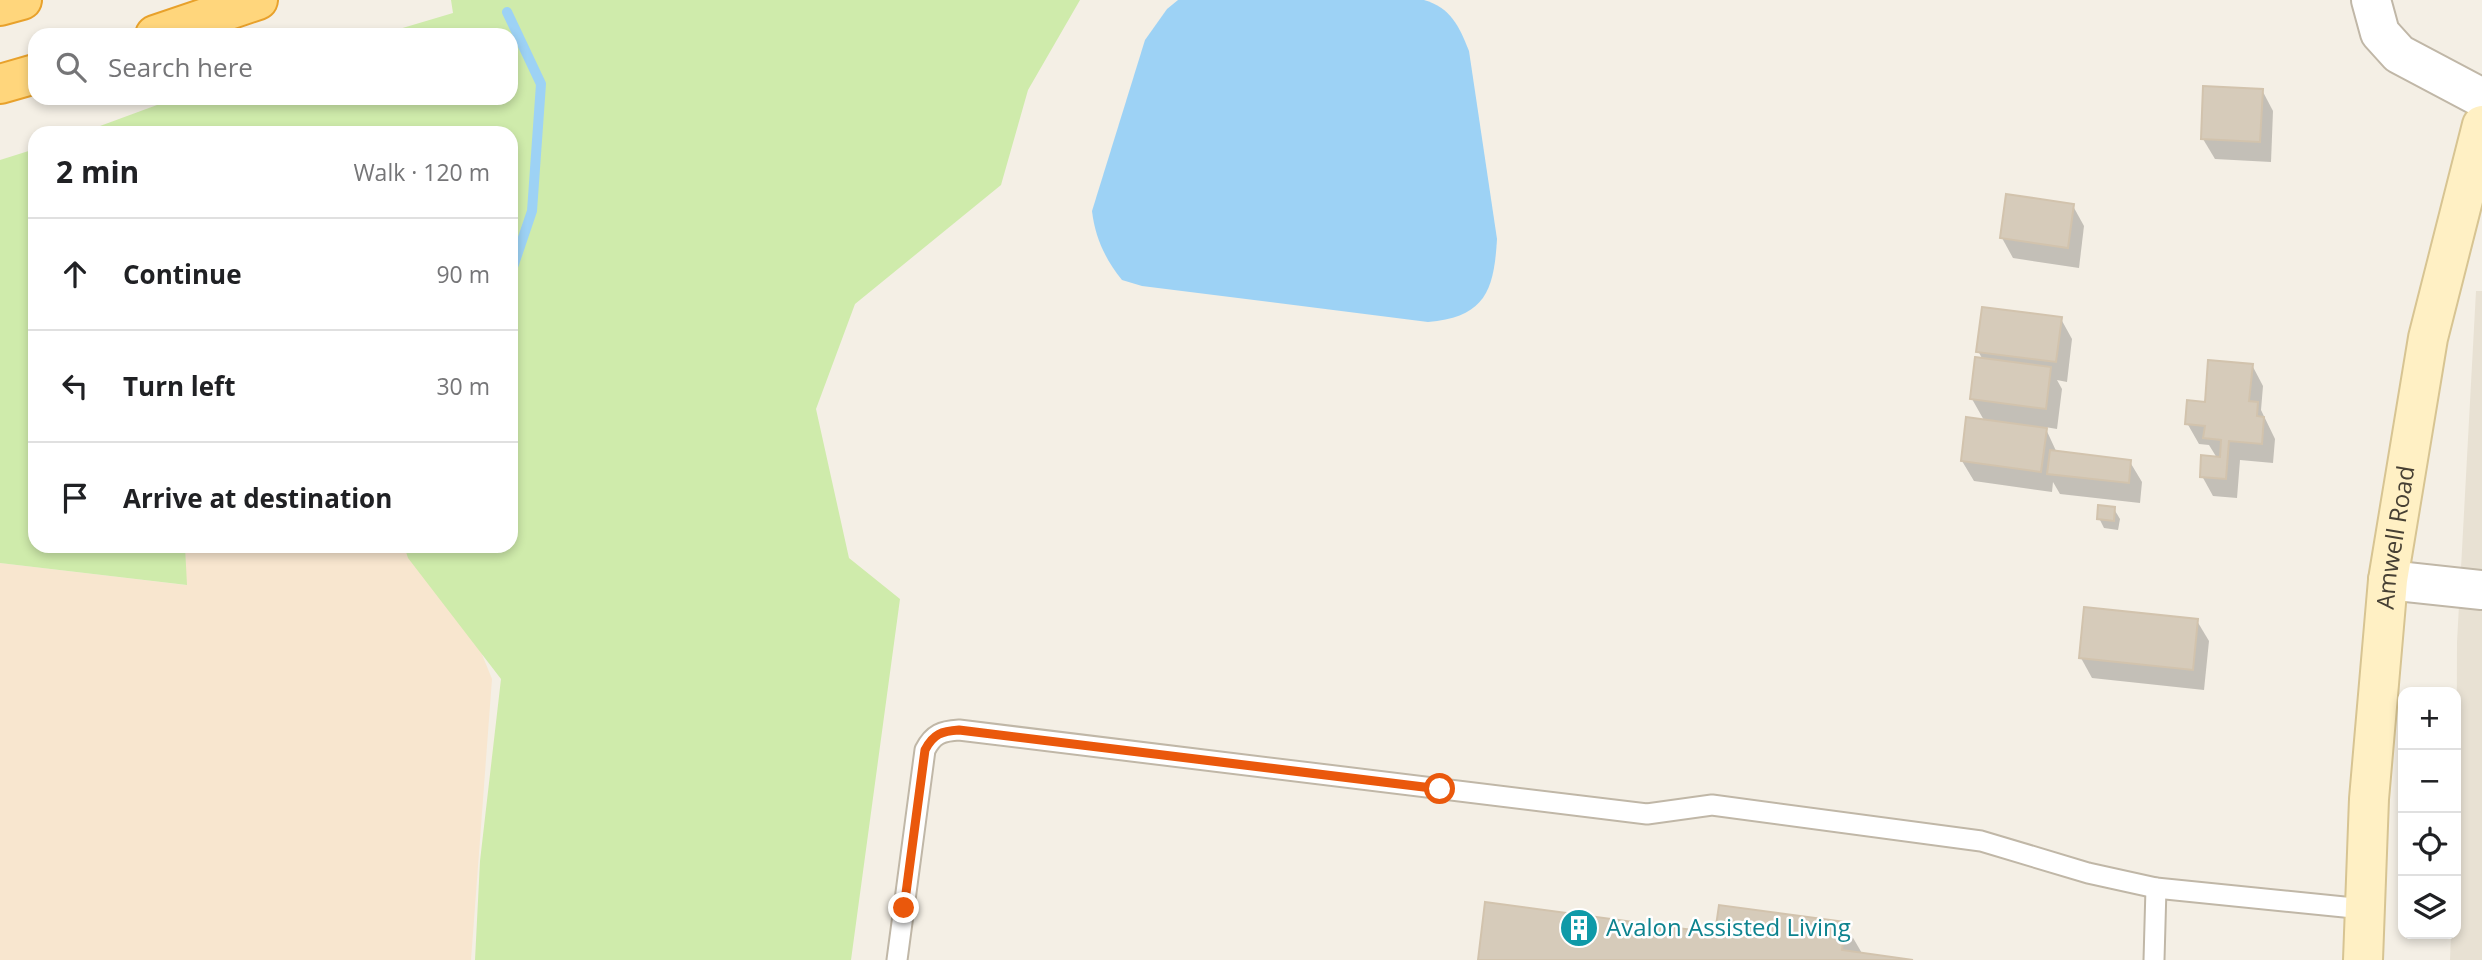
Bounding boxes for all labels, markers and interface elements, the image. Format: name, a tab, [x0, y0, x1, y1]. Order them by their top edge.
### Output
search box	[28, 28, 518, 105]
icon: search	[52, 48, 90, 86]
text: Search here	[108, 49, 253, 85]
text: 2 min	[56, 151, 139, 192]
text: Walk · 120 m	[353, 156, 490, 188]
icon: ahead	[56, 255, 94, 293]
text: Continue	[123, 256, 242, 292]
text: 90 m	[436, 258, 490, 290]
icon: left	[56, 367, 94, 405]
text: Turn left	[123, 368, 235, 404]
text: 30 m	[436, 370, 490, 402]
street label: Amwell Road	[2368, 463, 2422, 611]
icon: arrive	[56, 479, 94, 517]
text: Arrive at destination	[123, 480, 392, 516]
map controls	[2398, 687, 2461, 939]
button: +	[2398, 687, 2461, 750]
button: −	[2398, 750, 2461, 813]
route start	[1424, 773, 1455, 804]
button: locate	[2398, 813, 2461, 876]
button: layers	[2398, 876, 2461, 939]
route end	[888, 892, 919, 923]
building icon: Avalon Assisted Living	[1558, 907, 1600, 949]
place label: Avalon Assisted Living	[1606, 910, 1851, 943]

